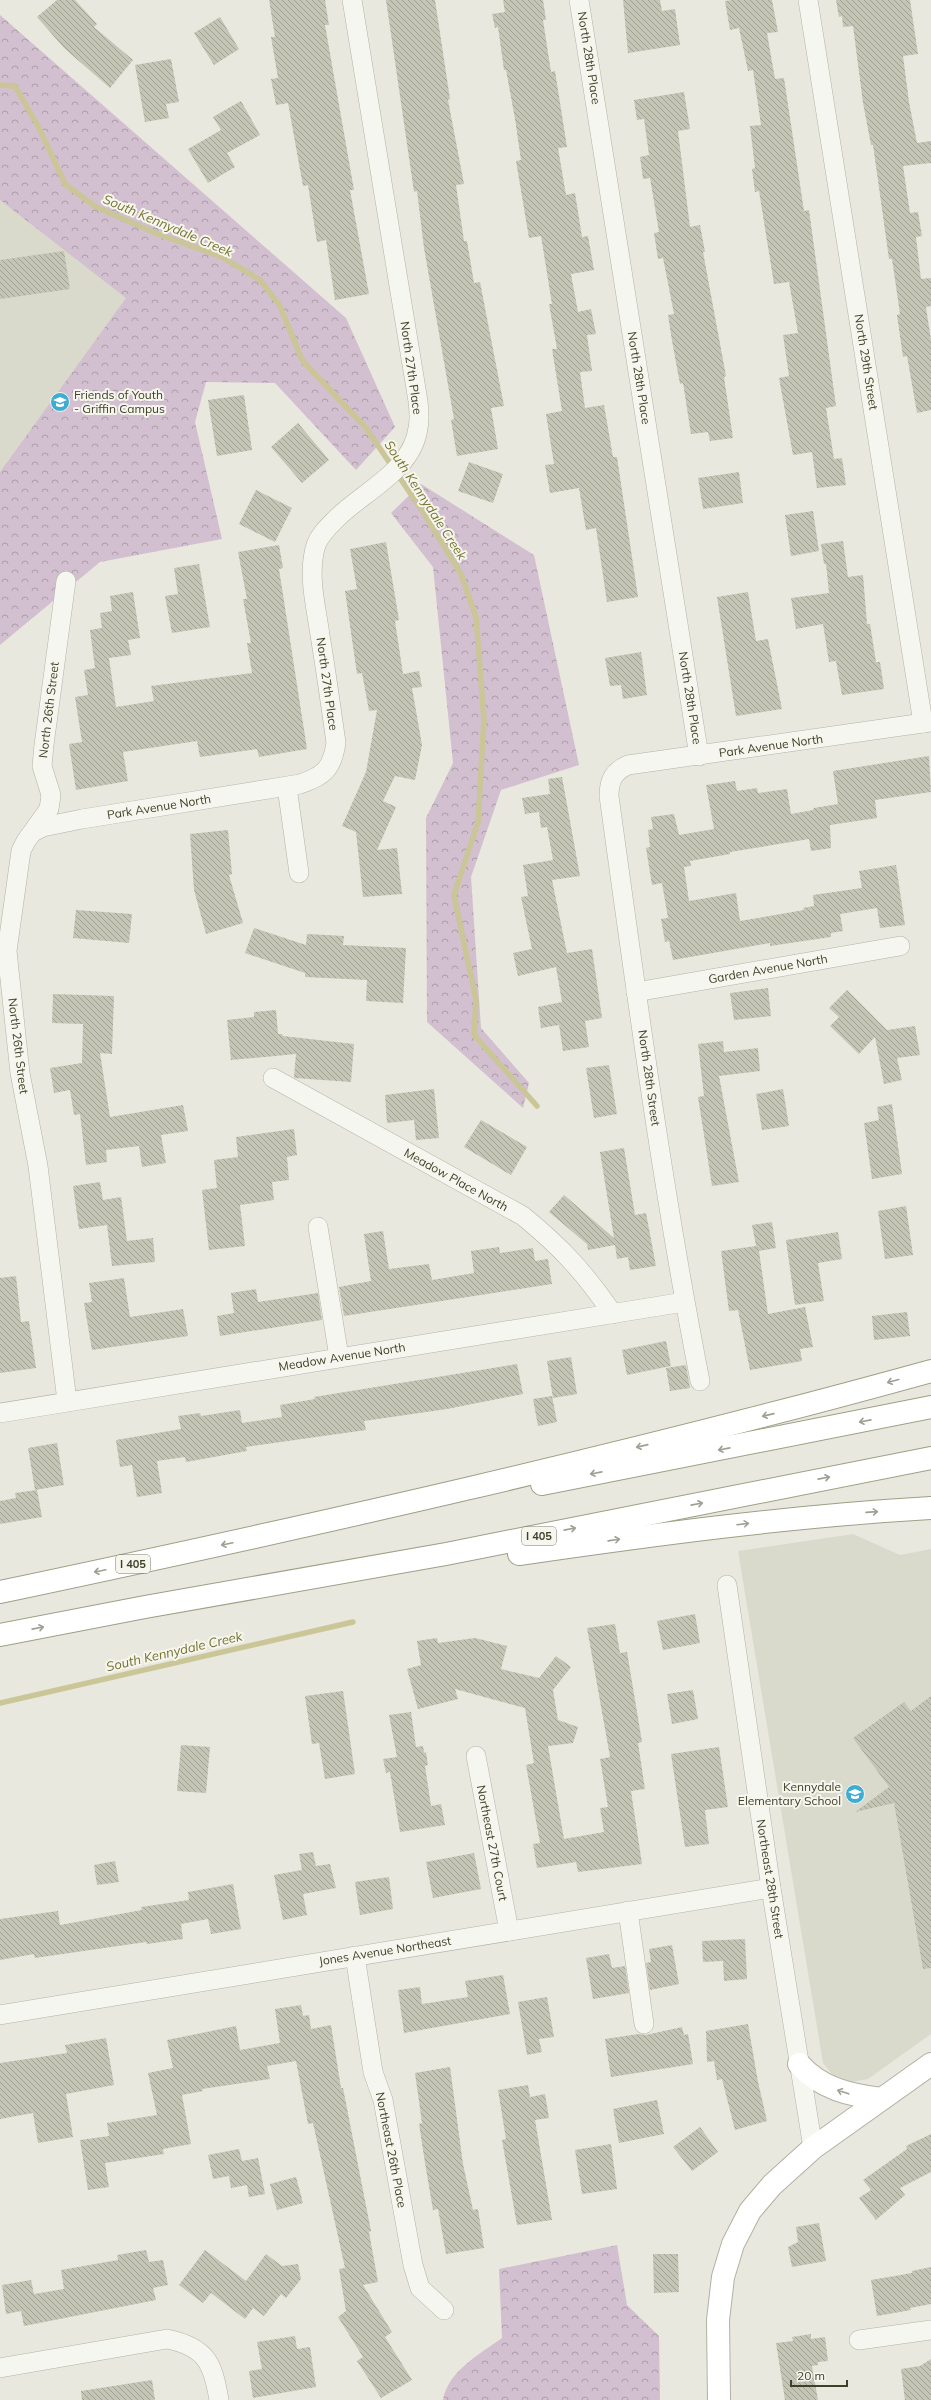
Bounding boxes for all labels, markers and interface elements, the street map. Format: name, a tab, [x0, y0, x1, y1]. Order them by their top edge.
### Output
street label: North 28th Place	[575, 10, 604, 105]
water label: South Kennydale Creek	[101, 190, 235, 260]
street label: North 29th Street	[852, 313, 881, 411]
street label: North 27th Place	[398, 320, 425, 415]
street label: North 28th Place	[625, 330, 654, 425]
place label: Friends of Youth - Griffin Campus	[74, 387, 165, 416]
school or university icon: Friends of Youth - Griffin Campus	[49, 391, 71, 413]
water label: South Kennydale Creek	[381, 437, 471, 563]
street label: North 27th Place	[314, 636, 341, 731]
street label: North 28th Place	[676, 650, 705, 745]
street label: North 26th Street	[35, 661, 62, 759]
street label: Park Avenue North	[718, 731, 824, 760]
street label: Park Avenue North	[106, 791, 212, 822]
street label: Garden Avenue North	[707, 951, 829, 986]
street label: North 26th Street	[5, 997, 32, 1095]
street label: North 28th Street	[635, 1029, 664, 1127]
street label: Meadow Place North	[402, 1145, 511, 1214]
street label: Meadow Avenue North	[277, 1339, 406, 1374]
one-way arrow	[887, 1378, 900, 1385]
one-way arrow	[762, 1412, 775, 1420]
one-way arrow	[859, 1417, 872, 1425]
one-way arrow	[635, 1442, 648, 1450]
one-way arrow	[718, 1445, 731, 1453]
one-way arrow	[590, 1470, 603, 1478]
one-way arrow	[818, 1474, 831, 1482]
one-way arrow	[690, 1500, 703, 1508]
one-way arrow	[865, 1508, 878, 1515]
one-way arrow	[736, 1520, 749, 1528]
one-way arrow	[563, 1525, 576, 1533]
road number: I 405	[522, 1527, 556, 1545]
one-way arrow	[607, 1536, 620, 1544]
one-way arrow	[221, 1540, 234, 1548]
road number: I 405	[116, 1555, 150, 1573]
one-way arrow	[94, 1567, 107, 1575]
one-way arrow	[31, 1623, 44, 1631]
water label: South Kennydale Creek	[104, 1627, 244, 1674]
place label: Kennydale Elementary School	[738, 1779, 841, 1808]
school or university icon: Kennydale Elementary School	[844, 1783, 866, 1805]
street label: Northeast 27th Court	[474, 1784, 511, 1902]
street label: Northeast 28th Street	[754, 1818, 787, 1940]
street label: Jones Avenue Northeast	[318, 1933, 452, 1968]
one-way arrow	[837, 2088, 850, 2095]
street label: Northeast 26th Place	[373, 2091, 410, 2209]
scale bar	[791, 2362, 847, 2388]
text: 20 m	[797, 2368, 825, 2383]

